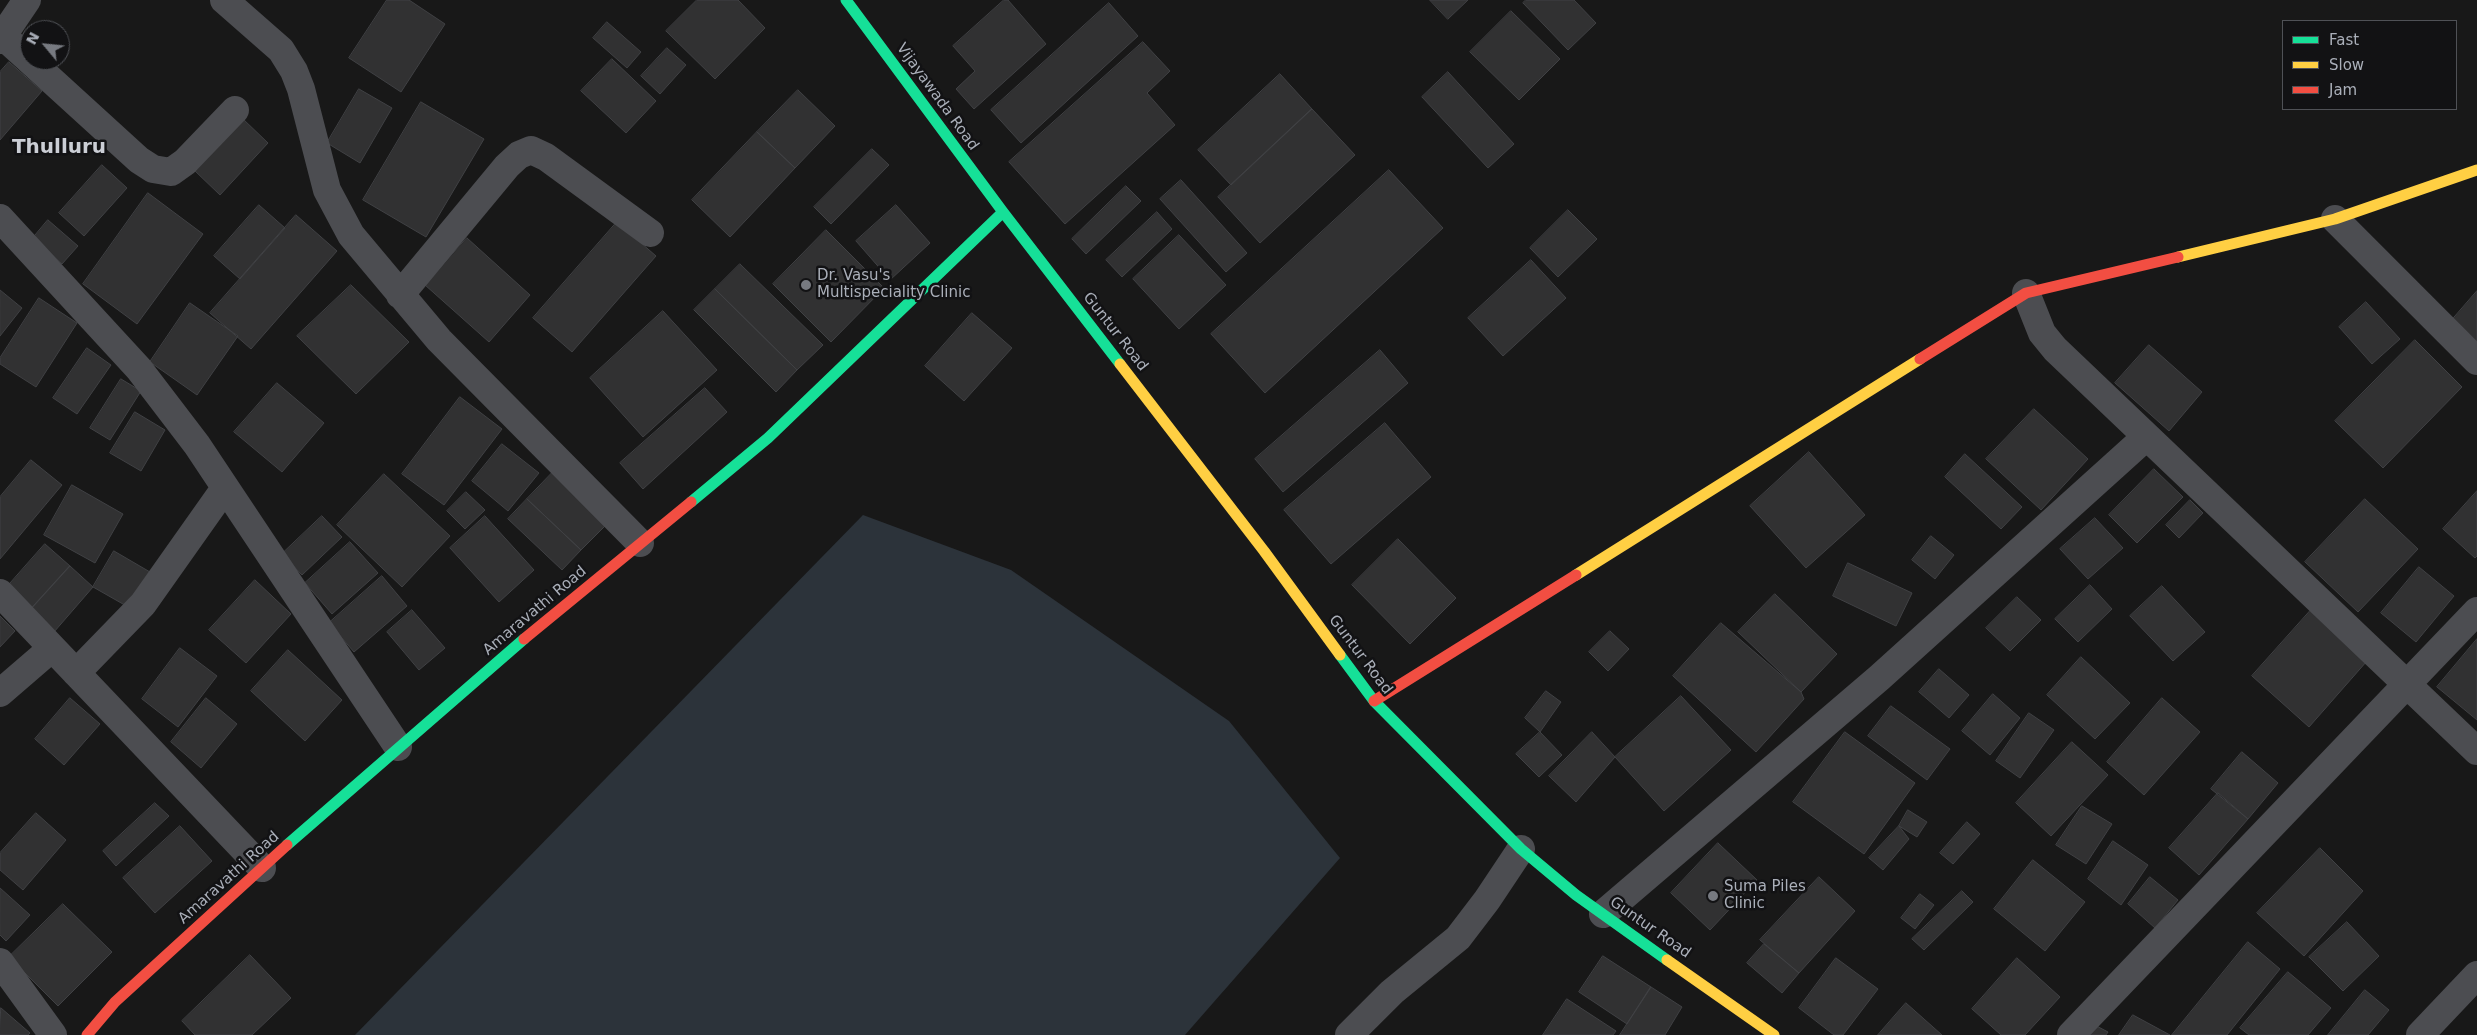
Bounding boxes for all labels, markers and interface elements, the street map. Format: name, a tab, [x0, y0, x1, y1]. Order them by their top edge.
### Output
north arrow	[20, 20, 70, 70]
legend	[2282, 20, 2457, 110]
text: N	[23, 29, 42, 47]
text: Fast	[2329, 31, 2359, 49]
street label: Vijayawada Road	[892, 40, 982, 154]
text: Slow	[2329, 56, 2364, 74]
text: Jam	[2329, 81, 2357, 99]
district label: Thulluru	[12, 136, 106, 160]
place label: Dr. Vasu's Multispeciality Clinic	[817, 267, 970, 302]
marker: Dr. Vasu's Multispeciality Clinic	[799, 278, 813, 292]
street label: Guntur Road	[1079, 289, 1151, 375]
street label: Amaravathi Road	[480, 562, 590, 660]
street label: Guntur Road	[1324, 612, 1396, 698]
street label: Amaravathi Road	[175, 828, 283, 928]
place label: Suma Piles Clinic	[1724, 878, 1806, 913]
marker: Suma Piles Clinic	[1706, 889, 1720, 903]
street label: Guntur Road	[1606, 893, 1694, 963]

